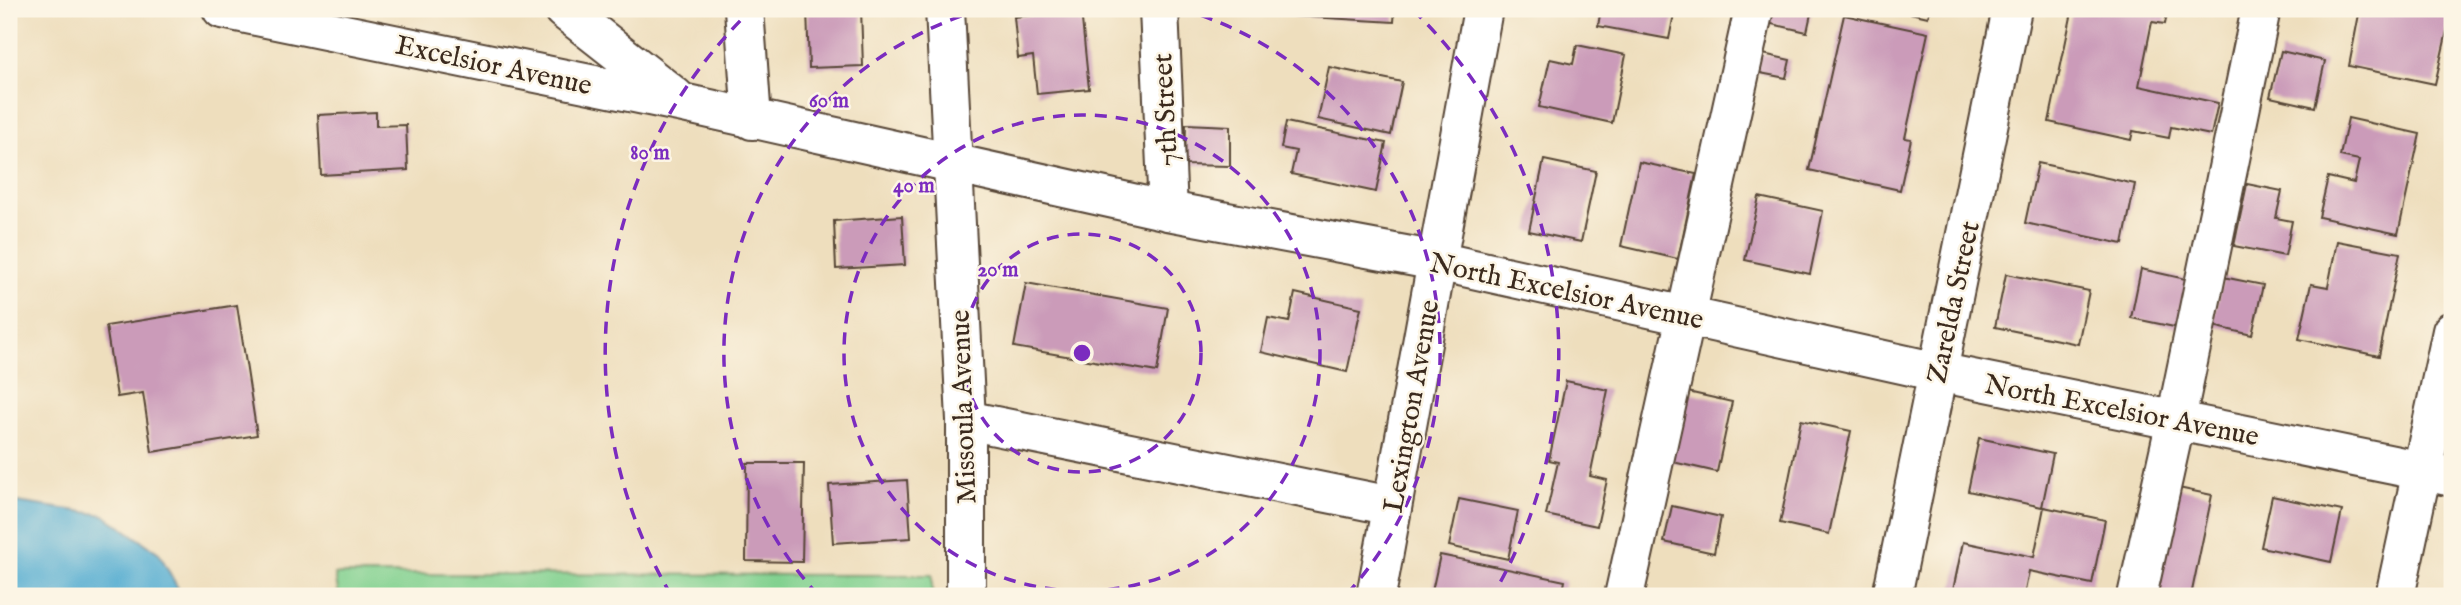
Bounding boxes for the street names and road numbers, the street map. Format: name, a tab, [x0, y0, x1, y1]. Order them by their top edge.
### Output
street label: Excelsior Avenue	[392, 29, 595, 104]
street label: 7th Street	[1146, 52, 1187, 167]
street label: Zarelda Street	[1920, 218, 1989, 387]
street label: North Excelsior Avenue	[1426, 246, 1707, 339]
street label: Lexington Avenue	[1377, 297, 1448, 516]
street label: Missoula Avenue	[944, 309, 985, 505]
street label: North Excelsior Avenue	[1981, 368, 2262, 455]

